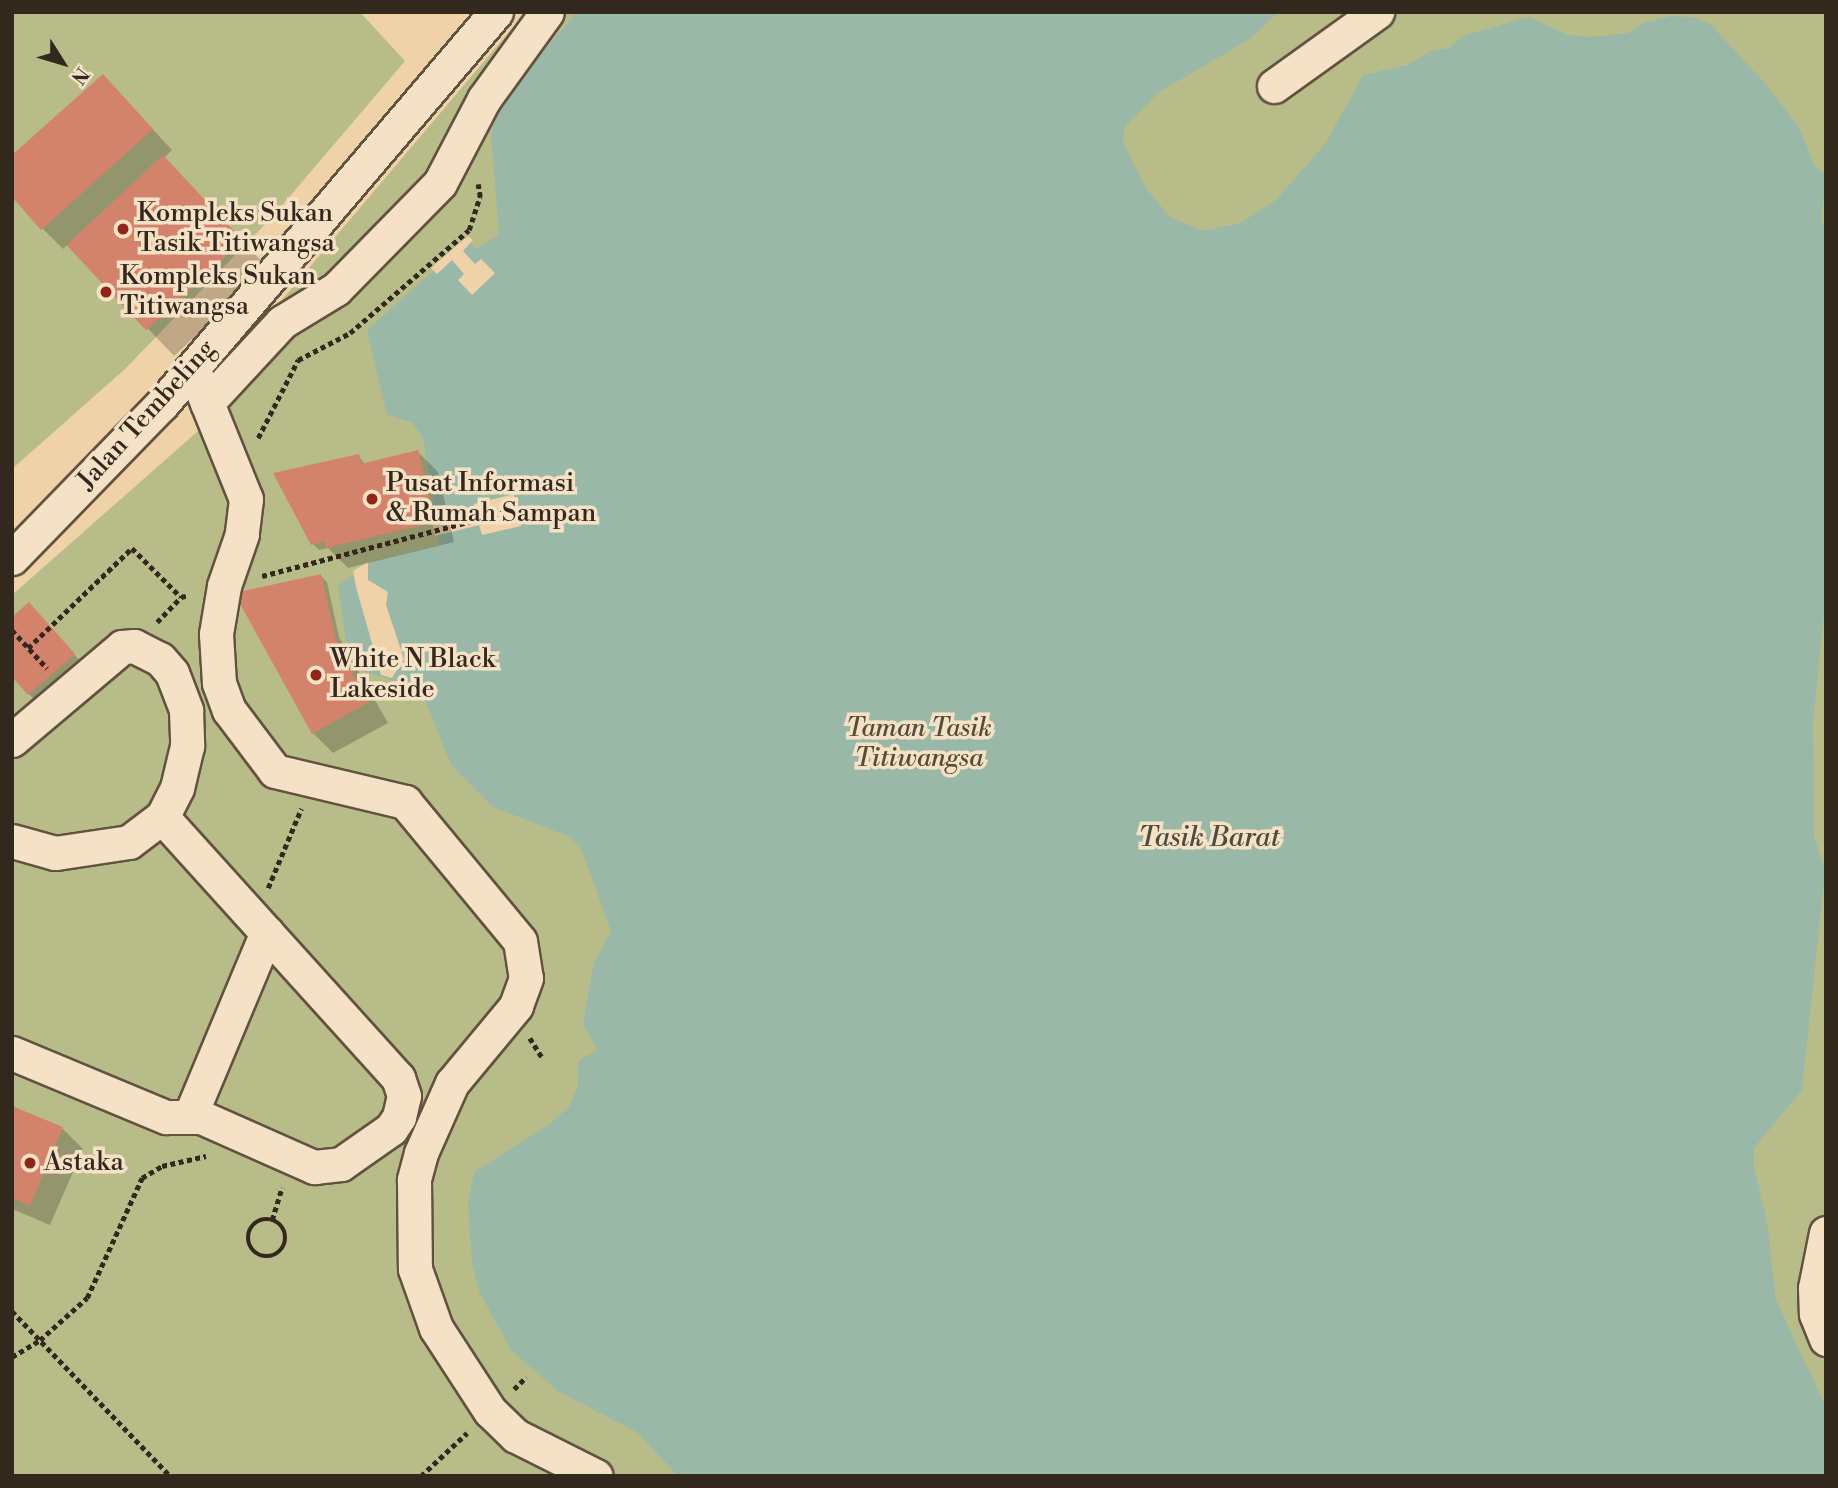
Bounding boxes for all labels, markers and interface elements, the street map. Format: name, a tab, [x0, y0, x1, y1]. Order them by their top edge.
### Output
north arrow	[28, 28, 98, 98]
text: N	[66, 62, 94, 89]
place label: Kompleks Sukan Tasik Titiwangsa	[137, 198, 335, 260]
marker: Kompleks Sukan Tasik Titiwangsa	[115, 221, 131, 237]
place label: Kompleks Sukan Titiwangsa	[120, 261, 316, 322]
marker: Kompleks Sukan Titiwangsa	[98, 284, 114, 300]
street label: Jalan Tembeling	[72, 334, 222, 496]
place label: Pusat Informasi & Rumah Sampan	[386, 468, 596, 530]
marker: Pusat Informasi & Rumah Sampan	[364, 491, 380, 507]
place label: White N Black Lakeside	[330, 644, 495, 706]
marker: White N Black Lakeside	[308, 667, 324, 683]
park label: Taman Tasik Titiwangsa	[846, 713, 992, 774]
water label: Tasik Barat	[1138, 821, 1280, 855]
place label: Astaka	[44, 1147, 124, 1179]
marker: Astaka	[22, 1155, 38, 1171]

